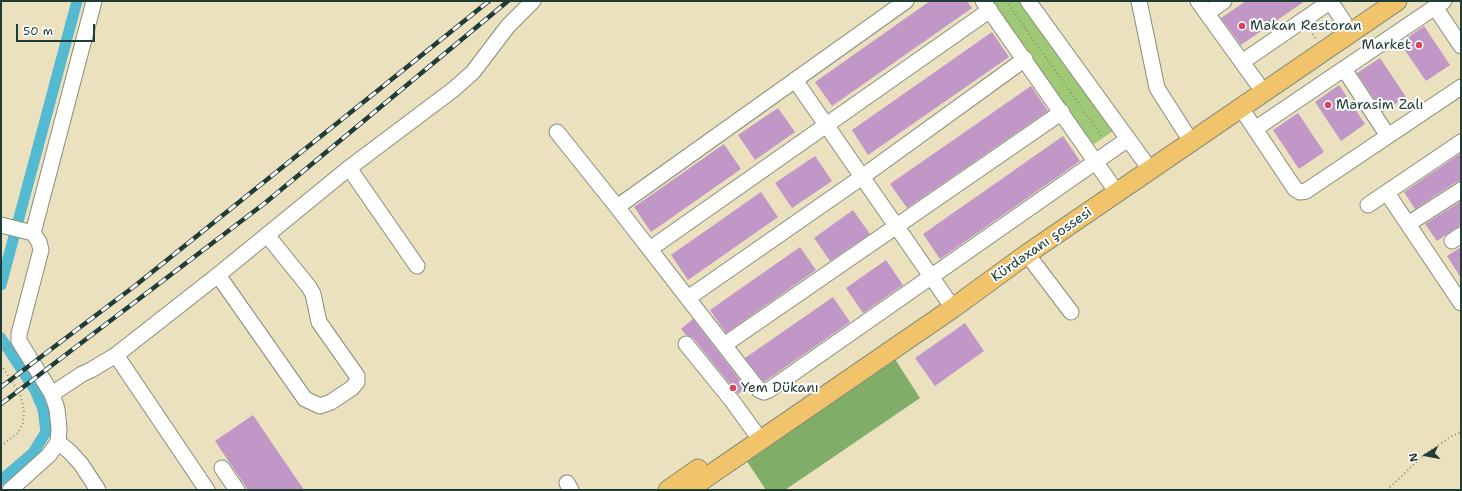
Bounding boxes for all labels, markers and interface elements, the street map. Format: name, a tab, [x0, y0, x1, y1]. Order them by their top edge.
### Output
scale bar	[18, 16, 97, 42]
place label: Məkan Restoran	[1250, 18, 1362, 34]
marker: Məkan Restoran	[1237, 21, 1247, 31]
text: 50 m	[23, 23, 53, 39]
place label: Market	[1362, 37, 1411, 53]
marker: Market	[1414, 40, 1424, 50]
place label: Mərasim Zalı	[1336, 97, 1424, 113]
marker: Mərasim Zalı	[1323, 100, 1333, 110]
street label: Kürdəxanı şossesi	[988, 204, 1096, 286]
place label: Yem Dükanı	[741, 380, 819, 396]
marker: Yem Dükanı	[728, 383, 738, 393]
north arrow	[1406, 435, 1446, 475]
text: N	[1406, 452, 1422, 463]

